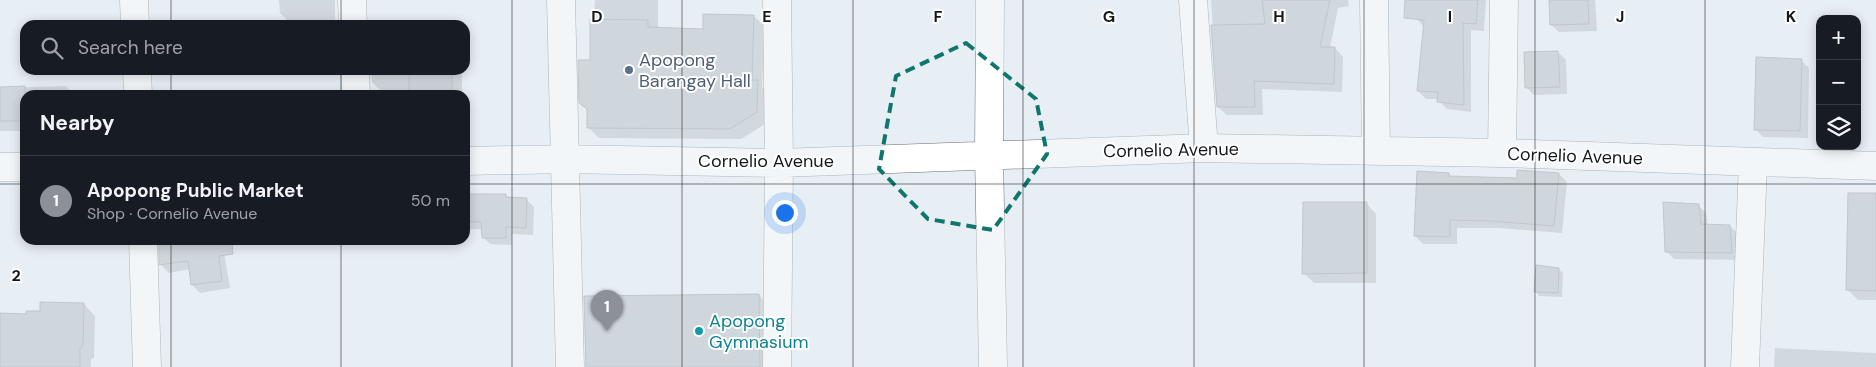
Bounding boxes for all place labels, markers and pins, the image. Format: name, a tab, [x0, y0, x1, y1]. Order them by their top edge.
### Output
place label: Apopong Barangay Hall	[639, 48, 751, 93]
marker: Apopong Barangay Hall	[623, 64, 635, 76]
pin: 1	[591, 290, 623, 331]
place label: Apopong Gymnasium	[709, 309, 809, 354]
marker: Apopong Gymnasium	[693, 325, 705, 337]

